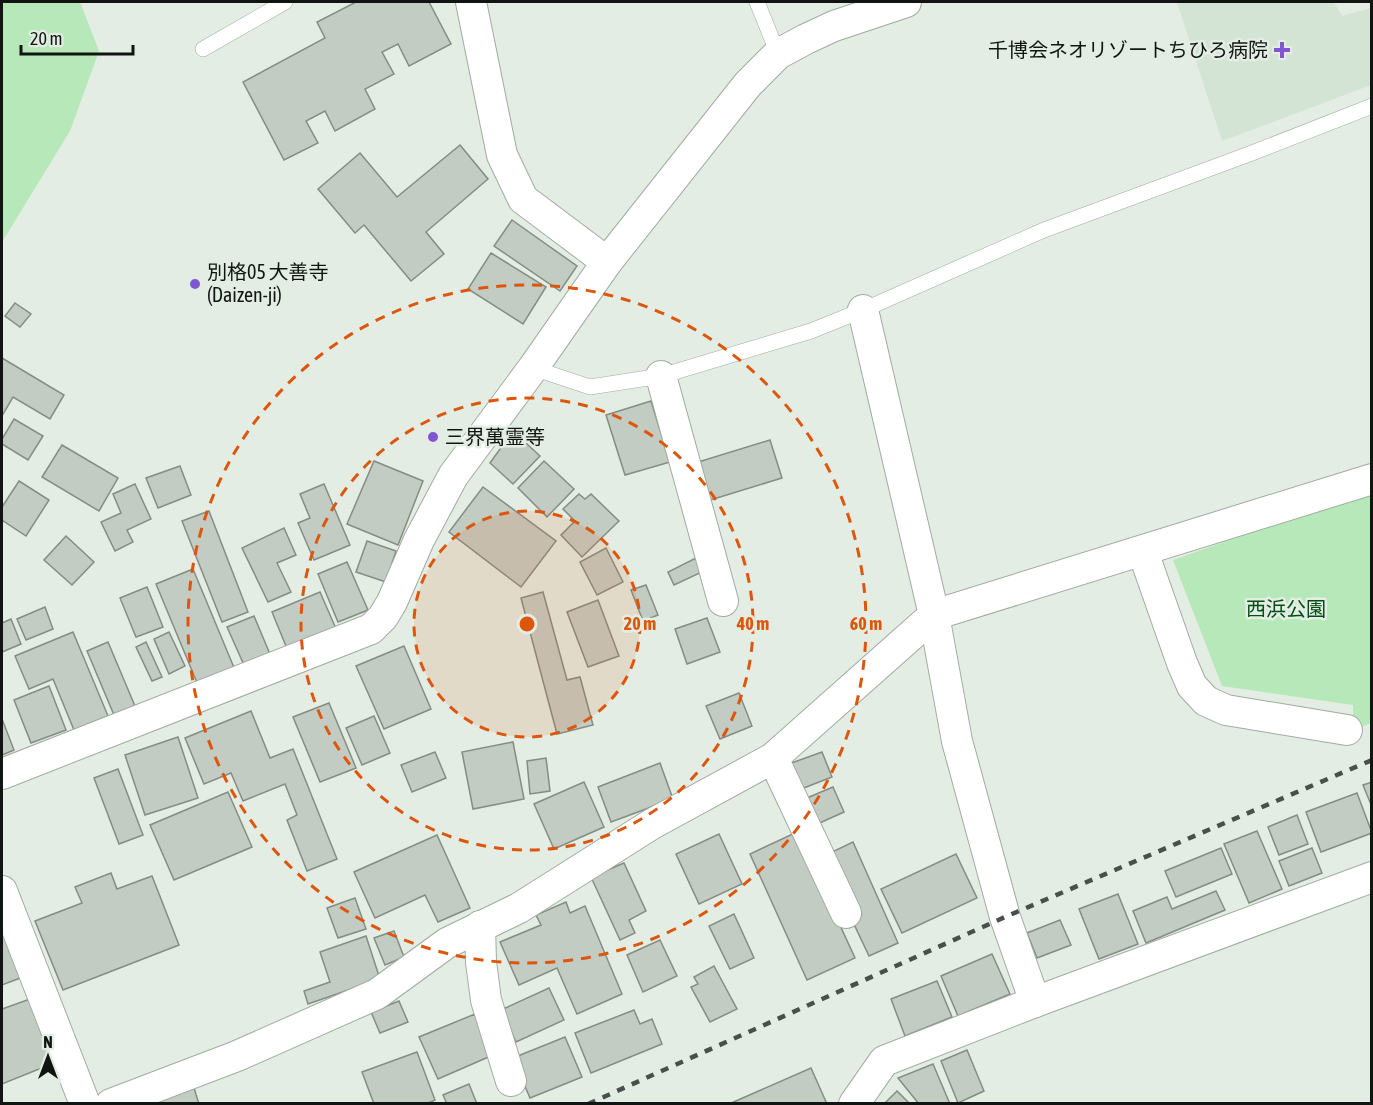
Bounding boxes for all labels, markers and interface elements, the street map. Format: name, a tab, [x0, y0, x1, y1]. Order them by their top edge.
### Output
scale bar	[21, 18, 134, 56]
text: 20 m	[30, 28, 62, 49]
place label: 千博会ネオリゾートちひろ病院	[988, 38, 1268, 61]
marker: 千博会ネオリゾートちひろ病院	[1273, 41, 1291, 59]
place label: 別格05 大善寺 (Daizen-ji)	[207, 260, 329, 306]
marker: 別格05 大善寺 (Daizen-ji)	[188, 277, 202, 291]
place label: 三界萬霊等	[445, 425, 545, 448]
marker: 三界萬霊等	[426, 430, 440, 444]
park label: 西浜公園	[1246, 597, 1326, 620]
text: 20 m	[624, 613, 656, 634]
text: 40 m	[736, 613, 769, 634]
text: 60 m	[850, 613, 882, 634]
centre of rings	[517, 614, 537, 634]
north arrow	[18, 1027, 78, 1087]
text: N	[43, 1033, 53, 1051]

